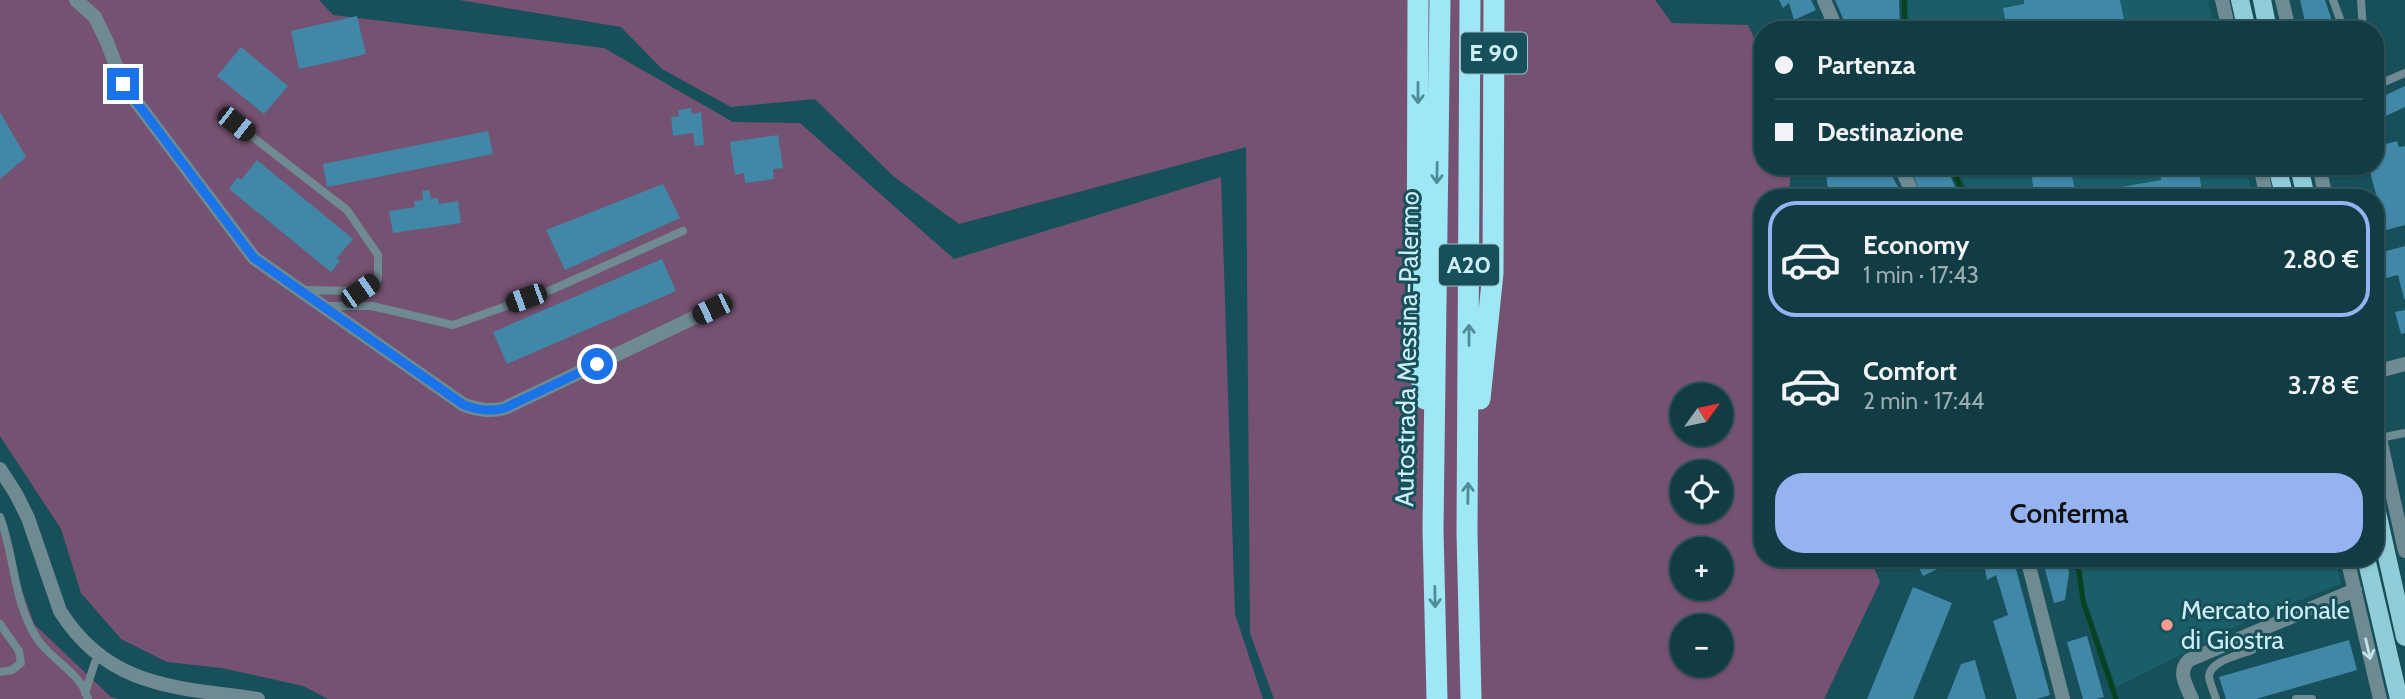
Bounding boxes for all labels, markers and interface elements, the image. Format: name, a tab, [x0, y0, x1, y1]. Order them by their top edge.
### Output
road number: E 90	[1461, 32, 1527, 74]
text: Partenza	[1817, 49, 1916, 81]
route end	[107, 68, 139, 100]
one-way arrow	[1411, 81, 1425, 104]
car	[213, 103, 260, 145]
text: Destinazione	[1817, 116, 1964, 148]
one-way arrow	[1431, 161, 1444, 184]
street label: Autostrada Messina-Palermo	[1388, 191, 1426, 507]
icon: car	[1779, 228, 1842, 291]
text: Economy	[1863, 229, 1969, 261]
text: 2.80 €	[2283, 243, 2359, 275]
road number: A20	[1439, 244, 1499, 286]
text: 1 min · 17:43	[1863, 261, 1979, 289]
car	[337, 270, 384, 312]
car	[503, 281, 550, 315]
car	[689, 290, 736, 328]
one-way arrow	[1462, 324, 1476, 347]
route start	[581, 348, 613, 380]
icon: car	[1779, 354, 1842, 417]
text: Comfort	[1863, 355, 1957, 387]
text: 3.78 €	[2288, 369, 2359, 401]
north arrow	[1670, 383, 1732, 446]
map controls	[1670, 383, 1733, 677]
text: 2 min · 17:44	[1863, 387, 1984, 415]
button: locate	[1670, 460, 1733, 523]
button: Conferma	[1775, 473, 2363, 553]
one-way arrow	[1461, 482, 1474, 505]
button: +	[1670, 537, 1733, 600]
one-way arrow	[1428, 586, 1441, 609]
place label: Mercato rionale di Giostra	[2181, 594, 2350, 656]
button: −	[1670, 614, 1733, 677]
marker: Mercato rionale di Giostra	[2159, 617, 2175, 633]
one-way arrow	[2362, 637, 2376, 660]

